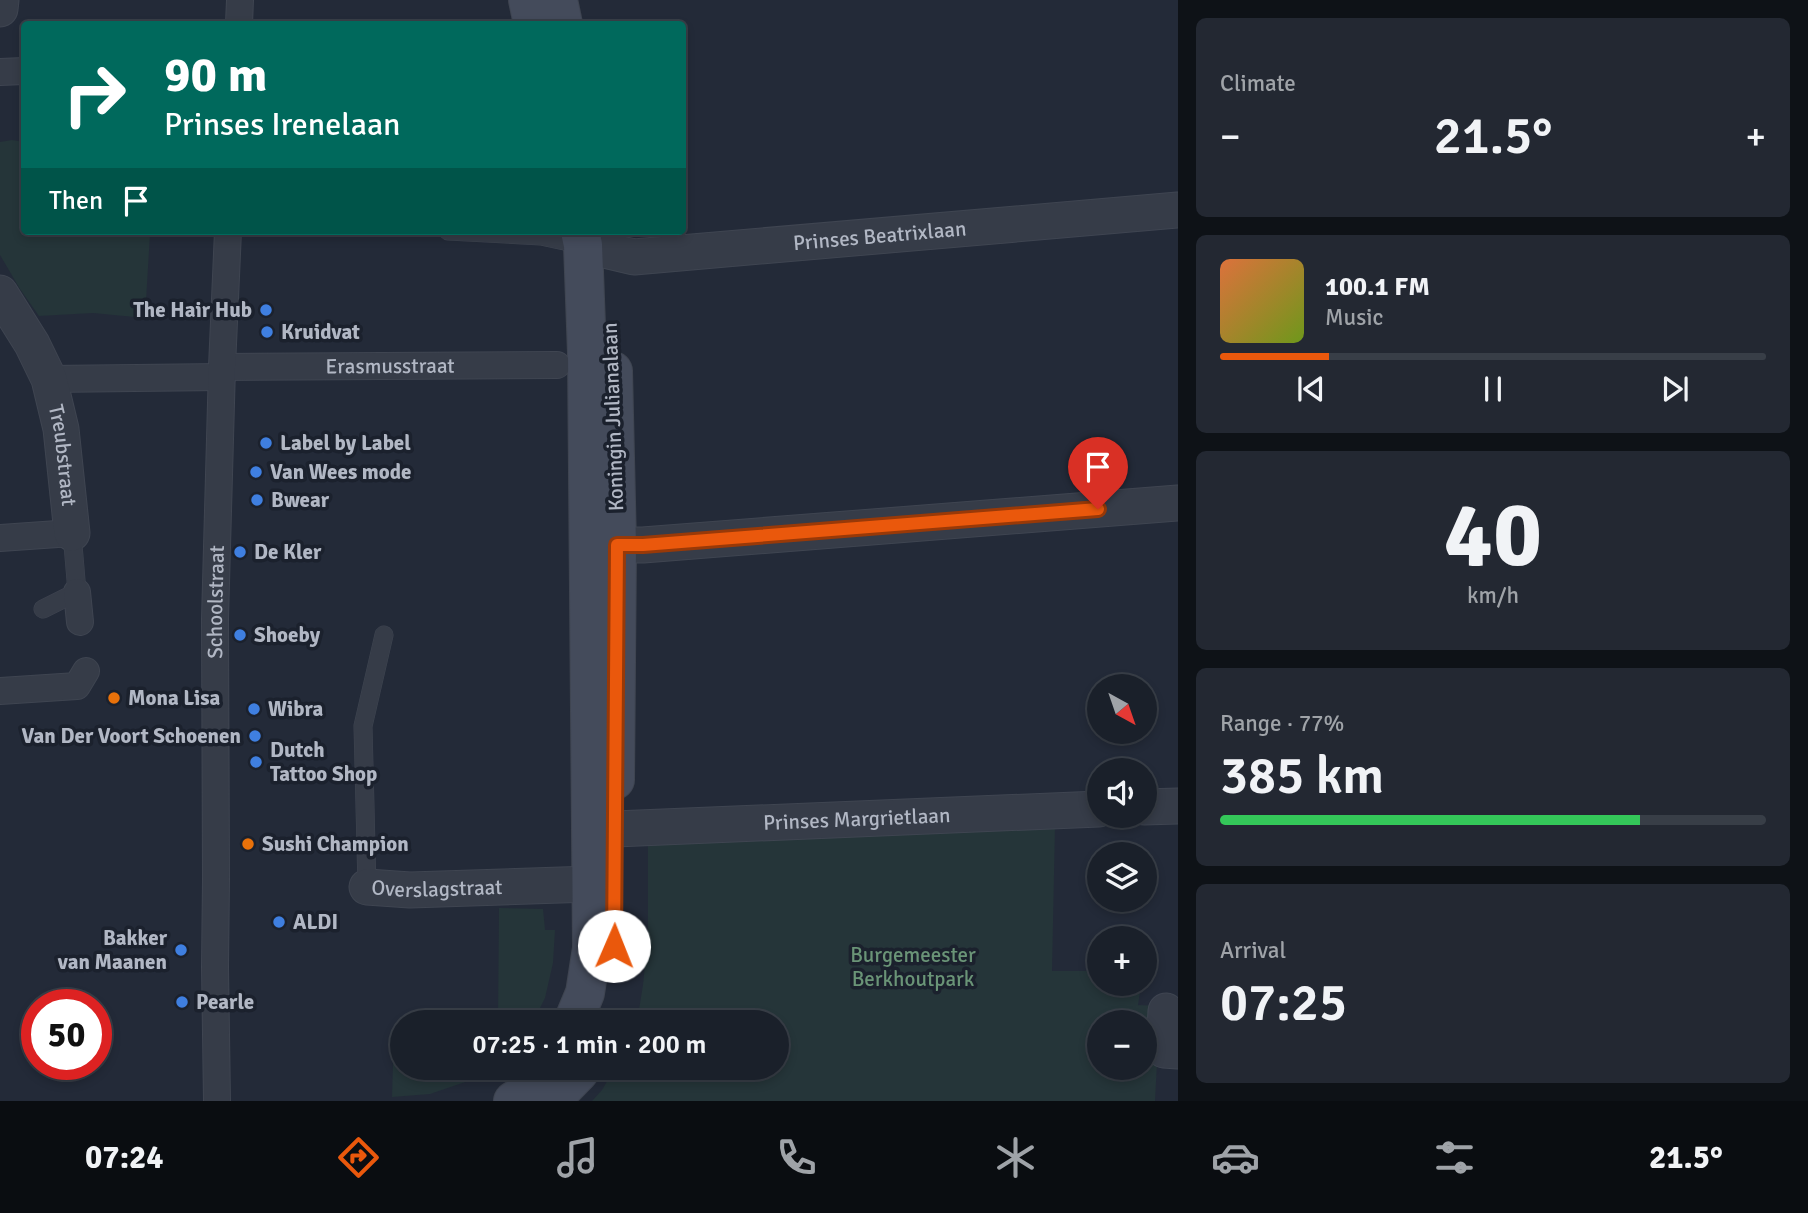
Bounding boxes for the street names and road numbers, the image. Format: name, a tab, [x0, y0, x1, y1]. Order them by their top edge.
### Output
street label: Prinses Beatrixlaan	[792, 215, 967, 256]
street label: Koningin Julianalaan	[597, 322, 629, 512]
street label: Erasmusstraat	[325, 353, 455, 379]
street label: Treubstraat	[43, 402, 82, 508]
street label: Schoolstraat	[202, 545, 230, 659]
street label: Prinses Margrietlaan	[763, 802, 951, 836]
street label: Overslagstraat	[371, 874, 503, 903]

